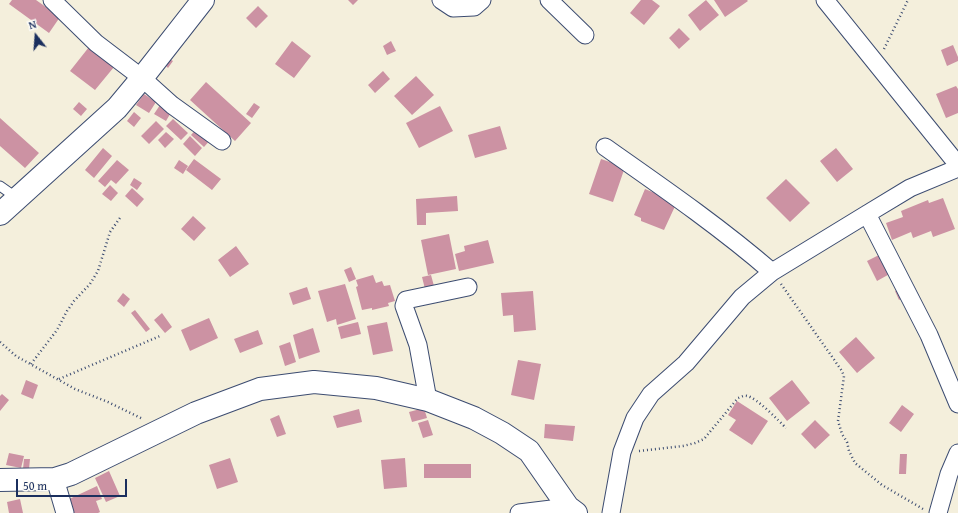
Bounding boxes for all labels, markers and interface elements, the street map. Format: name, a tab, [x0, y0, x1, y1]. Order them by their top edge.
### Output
north arrow	[16, 16, 56, 56]
text: N	[27, 16, 38, 33]
scale bar	[18, 471, 129, 497]
text: 50 m	[23, 477, 47, 494]

